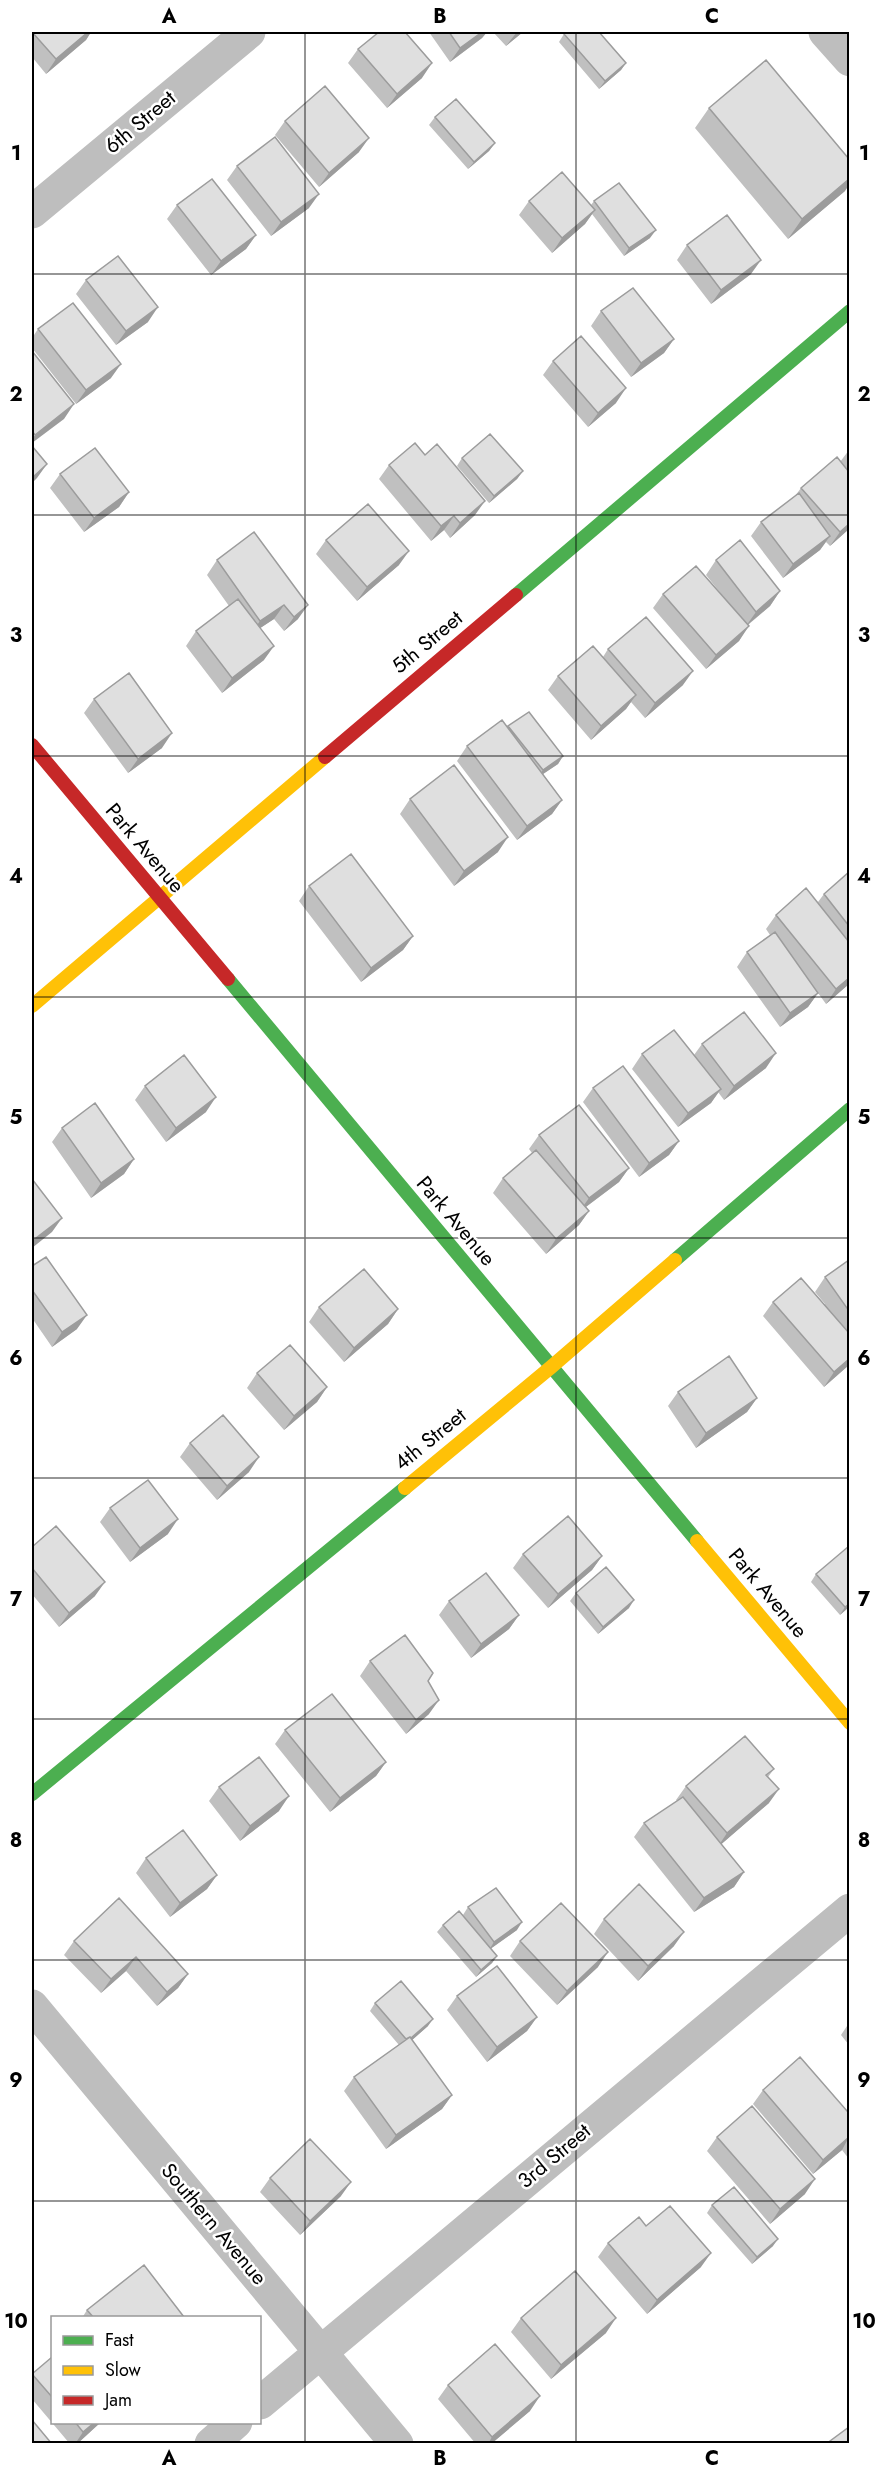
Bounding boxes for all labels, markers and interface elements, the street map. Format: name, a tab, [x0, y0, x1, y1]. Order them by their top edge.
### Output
text: A	[161, 2, 177, 31]
text: B	[433, 2, 447, 31]
text: C	[705, 2, 719, 31]
street label: 6th Street	[98, 83, 182, 161]
text: 1	[11, 139, 21, 168]
text: 1	[859, 139, 869, 168]
text: 2	[9, 380, 23, 409]
text: 2	[857, 380, 871, 409]
street label: 5th Street	[385, 603, 469, 681]
text: 3	[10, 621, 22, 650]
text: 3	[858, 621, 870, 650]
street label: Park Avenue	[98, 797, 192, 900]
text: 4	[9, 862, 23, 891]
text: 4	[857, 862, 871, 891]
text: 5	[10, 1103, 23, 1132]
text: 5	[858, 1103, 871, 1132]
street label: Park Avenue	[409, 1170, 503, 1273]
text: 6	[9, 1344, 23, 1373]
text: 6	[857, 1344, 871, 1373]
street label: 4th Street	[388, 1401, 472, 1477]
street label: Park Avenue	[721, 1542, 815, 1645]
text: 7	[10, 1585, 23, 1614]
text: 7	[858, 1585, 871, 1614]
text: 8	[10, 1826, 22, 1855]
text: 8	[858, 1826, 870, 1855]
text: 9	[9, 2066, 23, 2095]
text: 9	[857, 2066, 871, 2095]
street label: 3rd Street	[511, 2117, 597, 2195]
street label: Southern Avenue	[154, 2157, 274, 2292]
text: 10	[4, 2307, 28, 2336]
text: 10	[852, 2307, 876, 2336]
legend	[51, 2316, 261, 2424]
text: Fast	[105, 2327, 134, 2353]
text: Slow	[105, 2357, 142, 2383]
text: Jam	[103, 2387, 132, 2413]
text: A	[161, 2444, 177, 2473]
text: B	[433, 2444, 447, 2473]
text: C	[705, 2444, 719, 2473]

